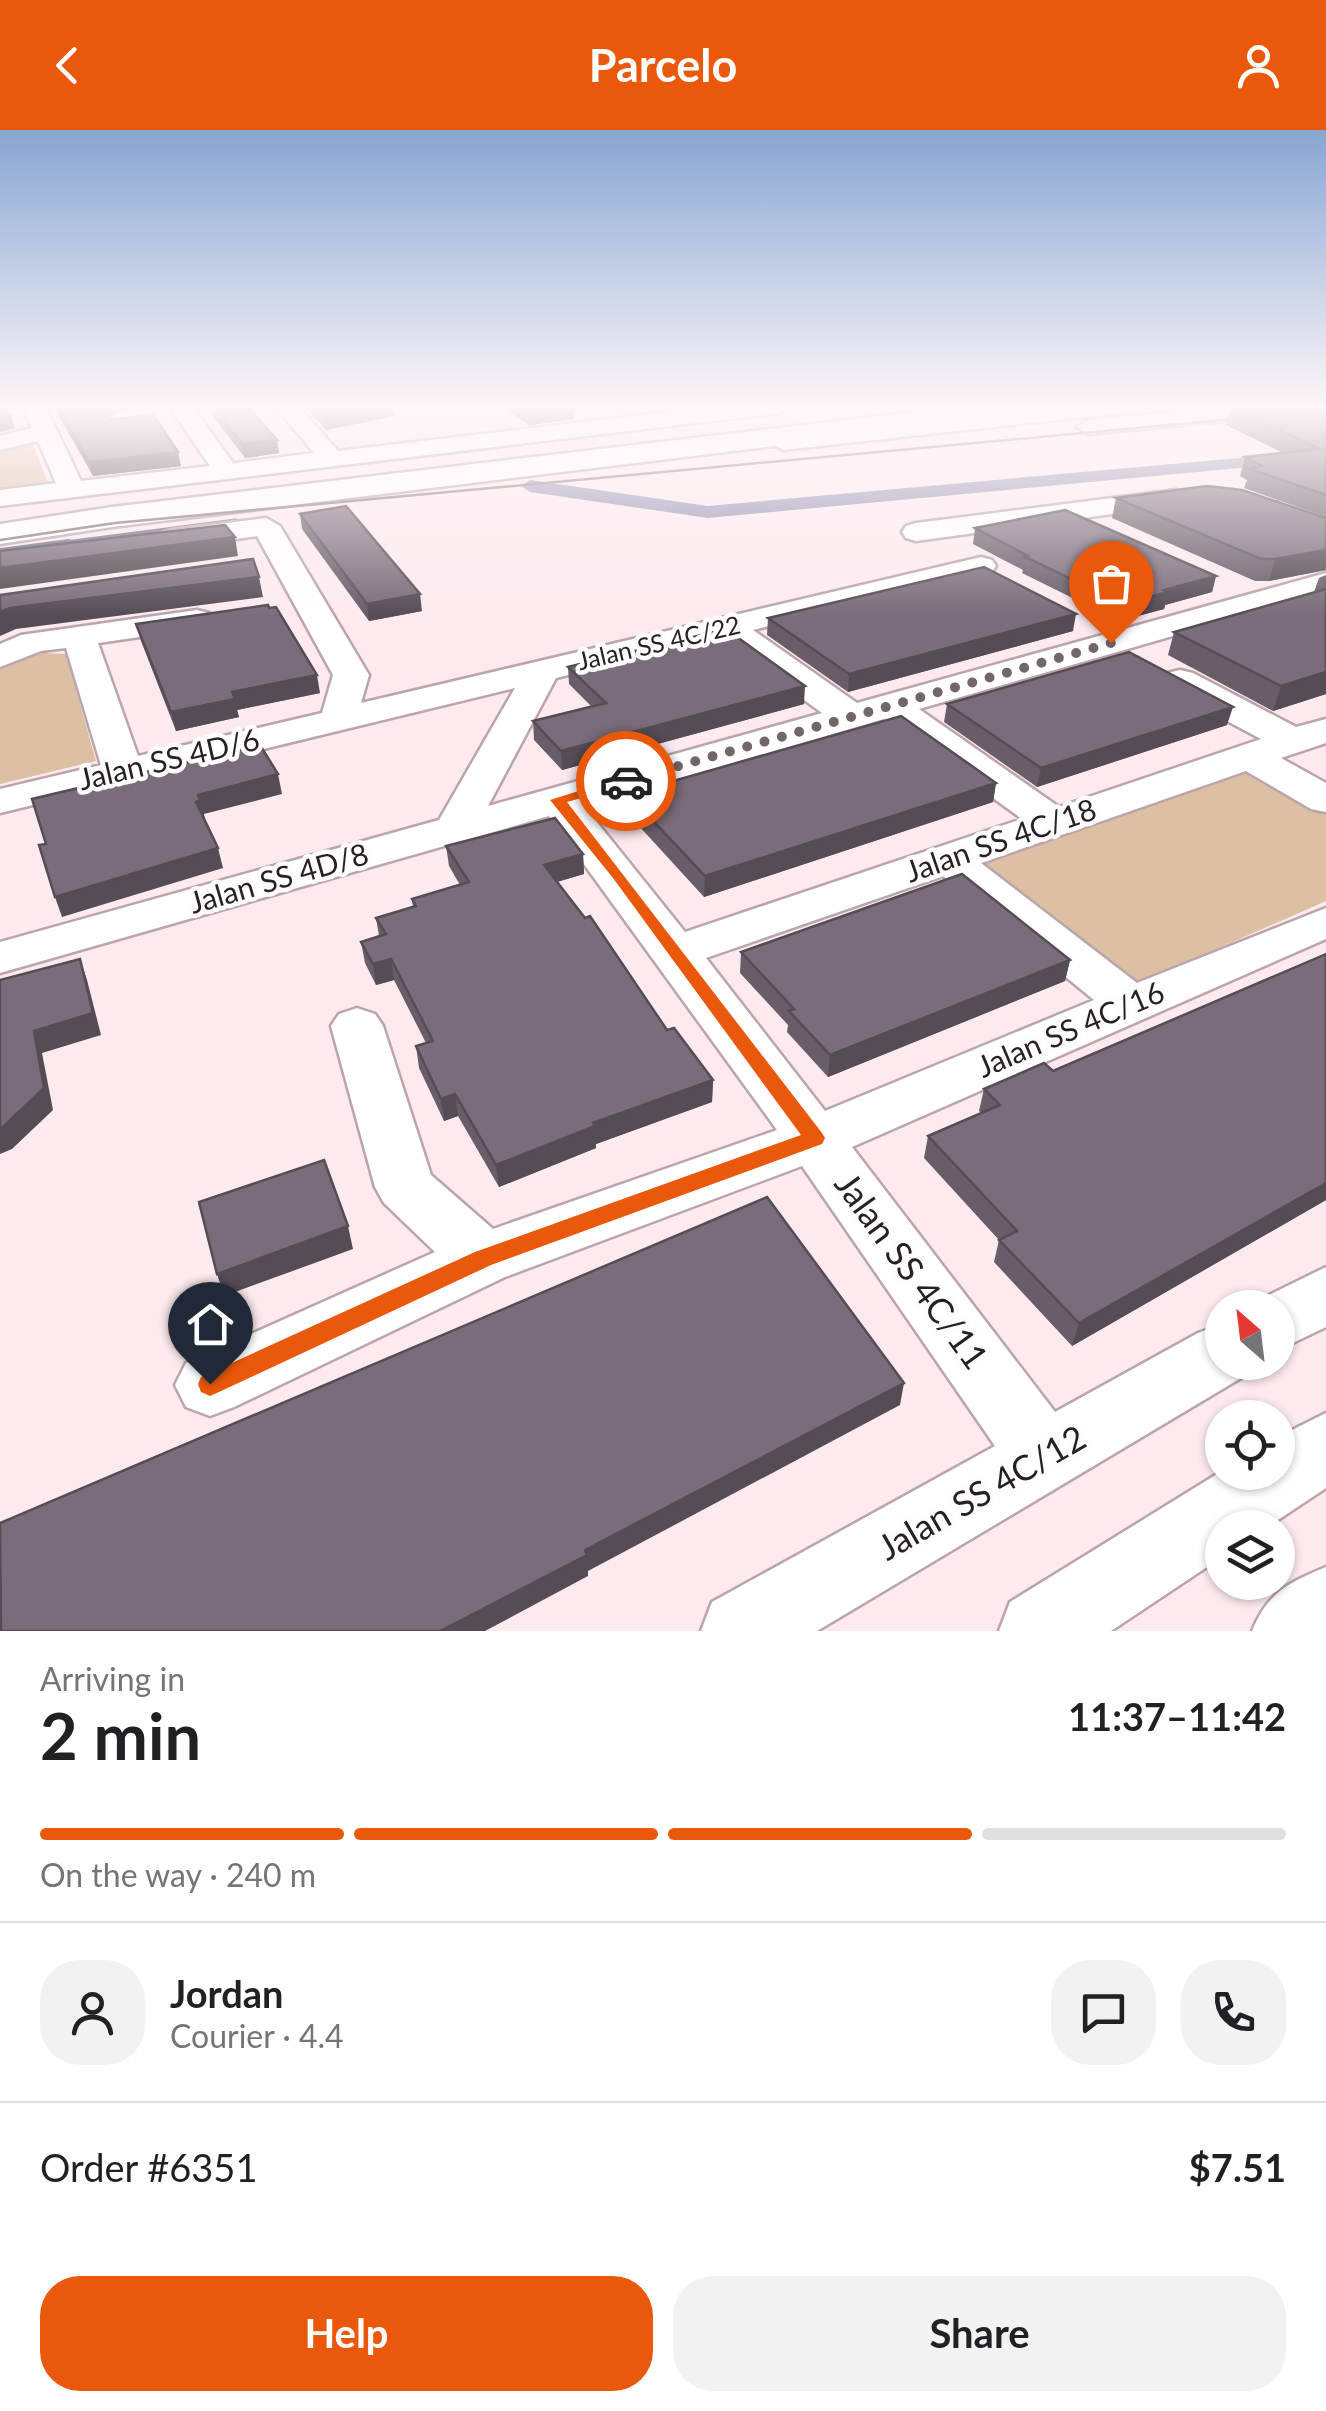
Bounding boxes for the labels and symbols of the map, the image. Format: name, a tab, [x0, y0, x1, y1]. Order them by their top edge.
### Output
pin	[1069, 541, 1154, 644]
street label: Jalan SS 4C/22	[574, 609, 743, 675]
street label: Jalan SS 4D/6	[75, 720, 262, 796]
courier	[576, 731, 676, 831]
street label: Jalan SS 4C/18	[900, 790, 1100, 889]
street label: Jalan SS 4D/8	[185, 834, 372, 920]
street label: Jalan SS 4C/16	[971, 973, 1169, 1084]
street label: Jalan SS 4C/11	[827, 1163, 998, 1376]
pin	[168, 1282, 253, 1385]
north arrow	[1205, 1290, 1295, 1380]
street label: Jalan SS 4C/12	[870, 1415, 1092, 1568]

